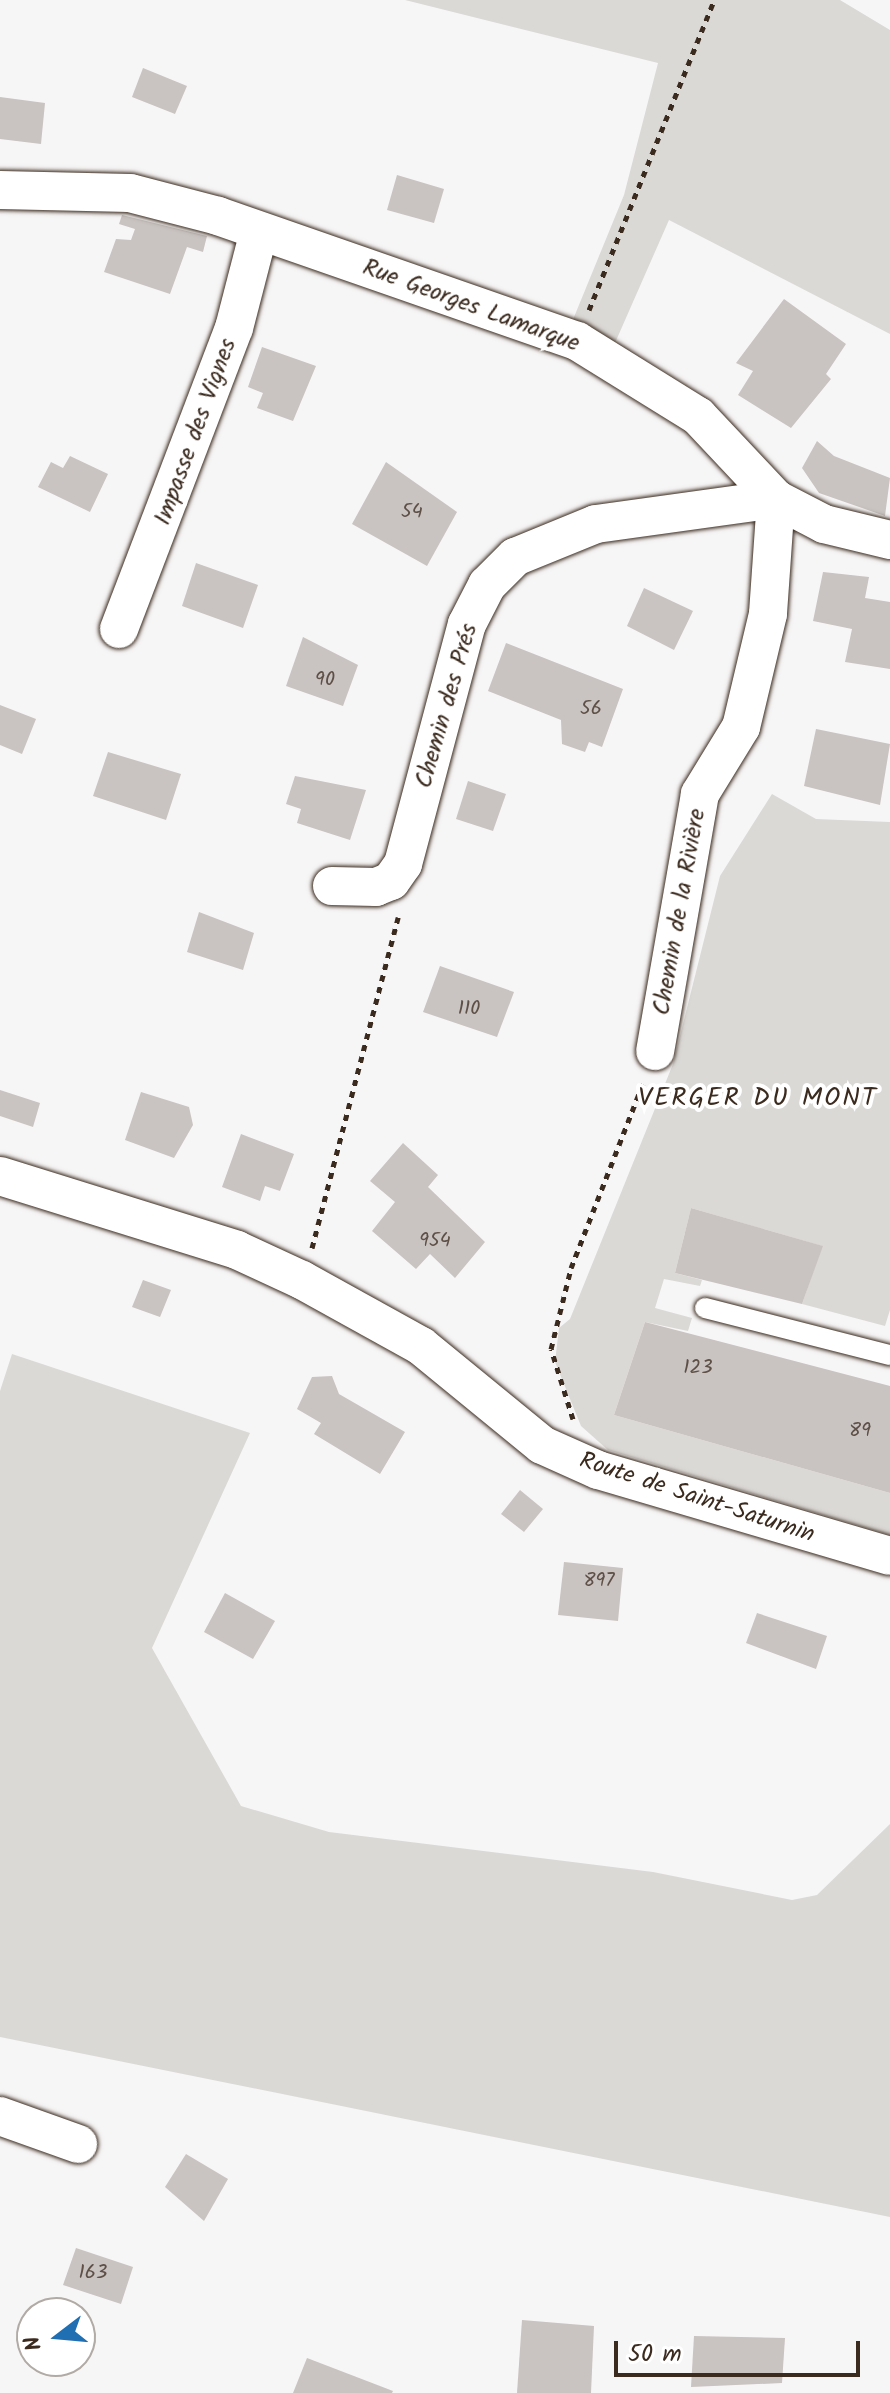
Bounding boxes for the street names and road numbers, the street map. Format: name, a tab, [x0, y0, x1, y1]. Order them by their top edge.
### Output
street label: Rue Georges Lamarque	[359, 253, 583, 359]
street label: Impasse des Vignes	[149, 335, 243, 529]
street label: Chemin des Prés	[410, 621, 484, 791]
street label: Chemin de la Rivière	[648, 806, 712, 1018]
street label: Route de Saint-Saturnin	[576, 1446, 818, 1550]

